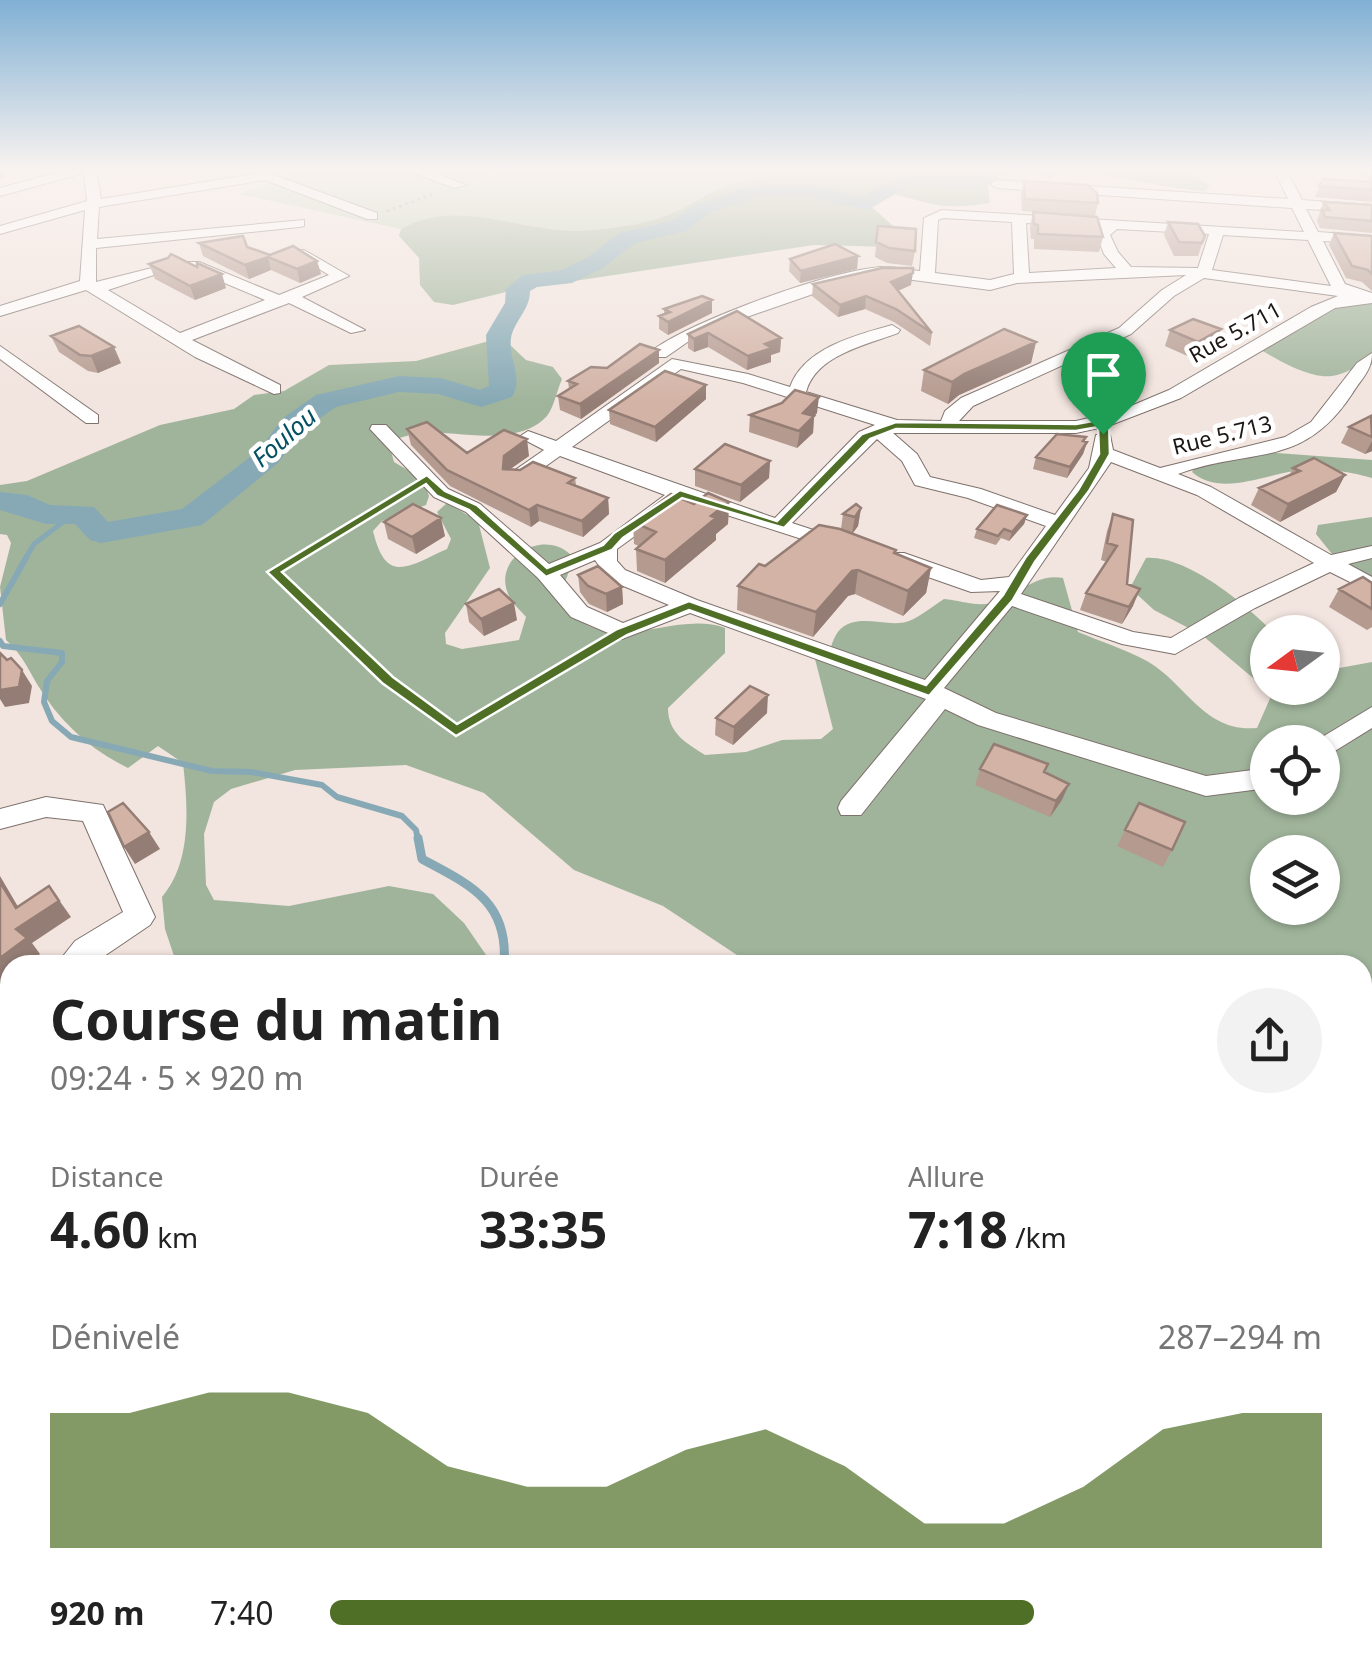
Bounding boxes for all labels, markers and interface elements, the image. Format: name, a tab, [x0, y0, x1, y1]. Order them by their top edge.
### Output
street label: Rue 5.711	[1183, 293, 1286, 369]
pin	[1061, 332, 1146, 435]
icon: arrive	[1076, 347, 1131, 402]
water label: Foulou	[244, 399, 323, 474]
street label: Rue 5.713	[1169, 407, 1275, 461]
north arrow	[1250, 615, 1340, 705]
map controls	[1250, 615, 1340, 925]
button: locate	[1250, 725, 1340, 815]
button: layers	[1250, 835, 1340, 925]
text: Course du matin	[50, 981, 502, 1056]
button: share	[1217, 988, 1322, 1093]
text: 09:24 · 5 × 920 m	[50, 1056, 303, 1099]
text: Distance	[50, 1157, 163, 1195]
text: Durée	[479, 1157, 559, 1195]
text: Allure	[908, 1157, 984, 1195]
text: 4.60	[50, 1195, 150, 1263]
text: 33:35	[479, 1195, 607, 1263]
text: 7:18	[908, 1195, 1008, 1263]
text: km	[150, 1218, 198, 1256]
text: /km	[1008, 1218, 1067, 1256]
text: Dénivelé	[50, 1315, 180, 1358]
text: 287–294 m	[1158, 1315, 1322, 1358]
text: 920 m	[50, 1591, 144, 1634]
text: 7:40	[210, 1591, 274, 1634]

